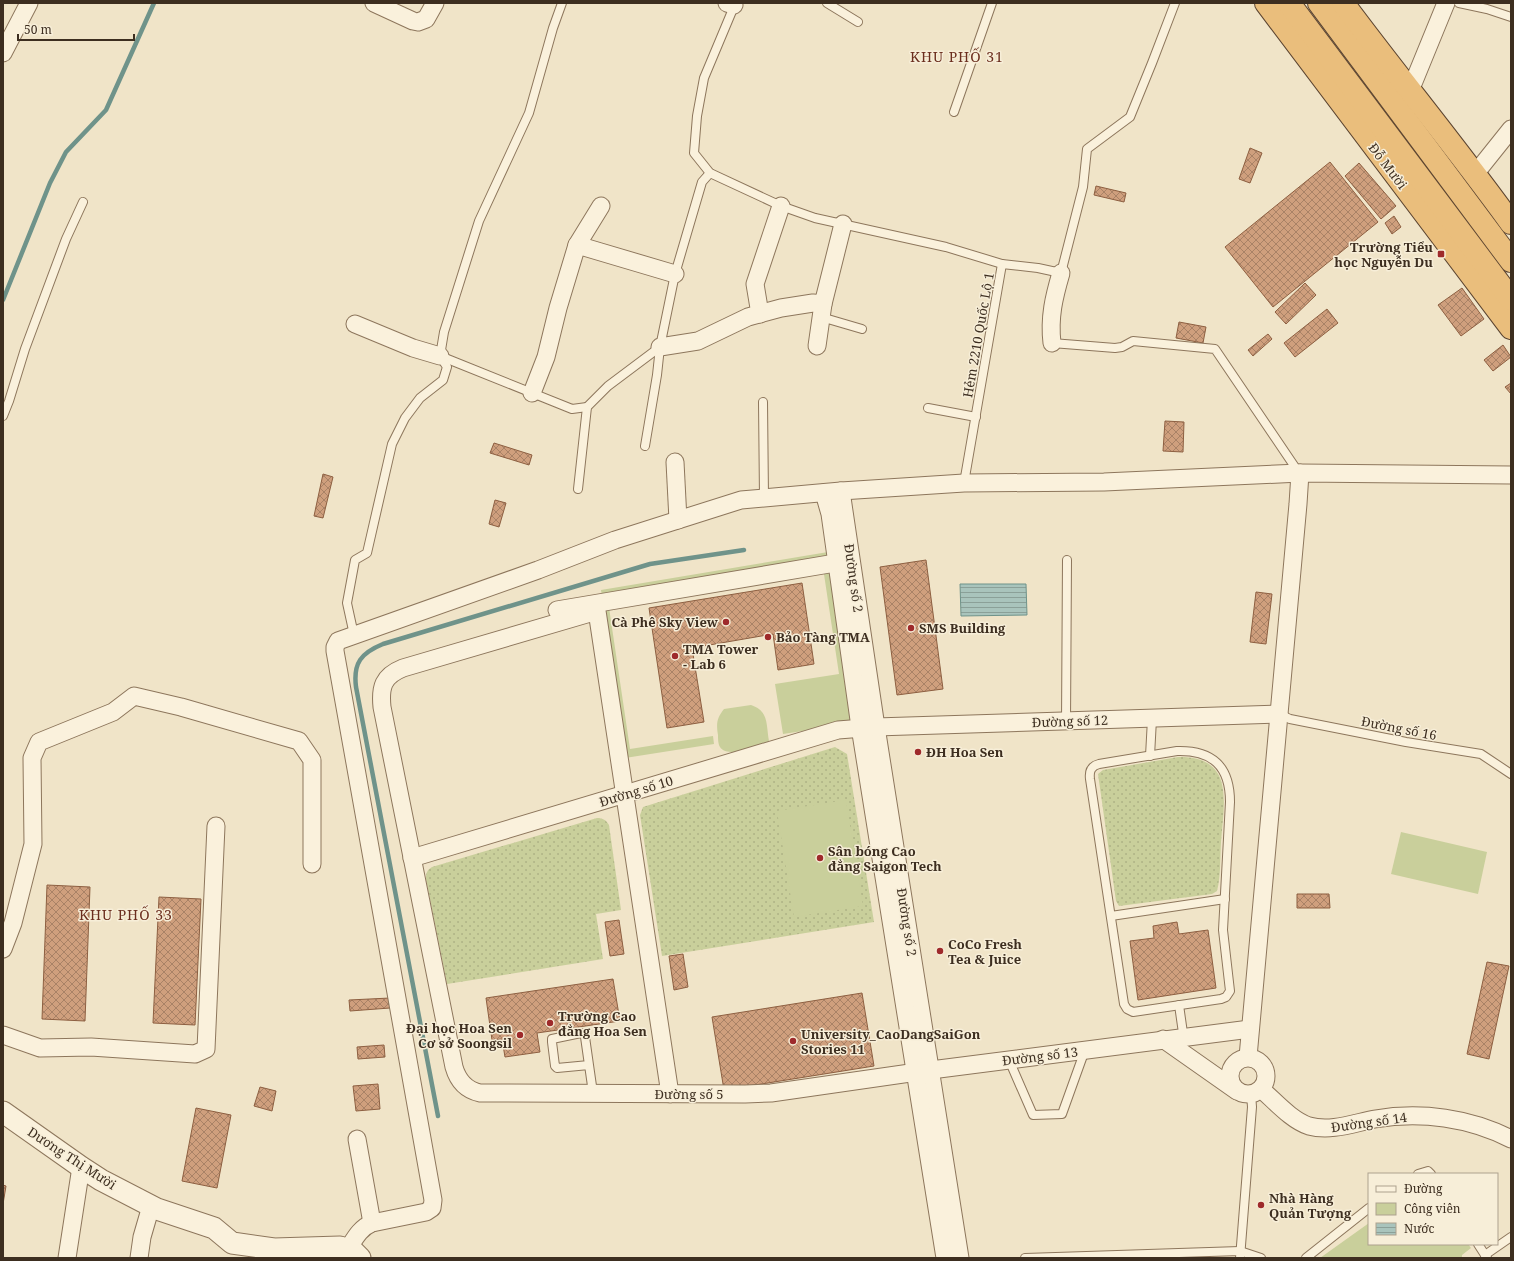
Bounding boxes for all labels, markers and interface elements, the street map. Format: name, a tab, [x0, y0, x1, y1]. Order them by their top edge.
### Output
scale bar	[18, 16, 134, 42]
text: 50 m	[24, 21, 52, 38]
district label: KHU PHỐ 31	[910, 47, 1004, 66]
street label: Đỗ Mười	[1365, 139, 1411, 193]
place label: Trường Tiểu học Nguyễn Du	[1334, 238, 1433, 271]
marker: Trường Tiểu học Nguyễn Du	[1436, 249, 1446, 259]
street label: Hẻm 2210 Quốc Lộ 1	[958, 271, 998, 399]
street label: Đường số 2	[840, 542, 868, 614]
place label: Cà Phê Sky View	[611, 613, 719, 631]
marker: Cà Phê Sky View	[721, 617, 731, 627]
place label: SMS Building	[919, 619, 1006, 637]
marker: SMS Building	[906, 623, 916, 633]
place label: Bảo Tàng TMA	[776, 628, 870, 646]
marker: Bảo Tàng TMA	[763, 632, 773, 642]
place label: TMA Tower - Lab 6	[683, 640, 759, 673]
marker: TMA Tower - Lab 6	[670, 651, 680, 661]
street label: Đường số 12	[1031, 711, 1109, 731]
street label: Đường số 16	[1360, 712, 1438, 744]
place label: ĐH Hoa Sen	[926, 743, 1004, 761]
marker: ĐH Hoa Sen	[913, 747, 923, 757]
street label: Đường số 10	[597, 771, 675, 811]
place label: Sân bóng Cao đẳng Saigon Tech	[828, 842, 942, 875]
marker: Sân bóng Cao đẳng Saigon Tech	[815, 853, 825, 863]
street label: Đường số 2	[893, 886, 921, 958]
district label: KHU PHỐ 33	[79, 905, 173, 924]
place label: CoCo Fresh Tea & Juice	[948, 935, 1022, 968]
marker: CoCo Fresh Tea & Juice	[935, 946, 945, 956]
place label: Trường Cao đẳng Hoa Sen	[558, 1007, 647, 1040]
marker: Trường Cao đẳng Hoa Sen	[545, 1018, 555, 1028]
place label: Đại học Hoa Sen Cơ sở Soongsil	[406, 1019, 512, 1052]
place label: University_CaoDangSaiGon Stories 11	[801, 1025, 981, 1058]
marker: Đại học Hoa Sen Cơ sở Soongsil	[515, 1030, 525, 1040]
marker: University_CaoDangSaiGon Stories 11	[788, 1036, 798, 1046]
street label: Đường số 13	[1001, 1042, 1079, 1070]
street label: Đường số 5	[654, 1085, 724, 1103]
street label: Đường số 14	[1330, 1108, 1409, 1136]
street label: Dương Thị Mười	[24, 1123, 120, 1193]
legend	[1368, 1173, 1498, 1245]
text: Đường	[1404, 1180, 1443, 1197]
place label: Nhà Hàng Quản Tượng	[1269, 1189, 1352, 1222]
marker: Nhà Hàng Quản Tượng	[1256, 1200, 1266, 1210]
text: Công viên	[1404, 1200, 1461, 1217]
text: Nước	[1404, 1220, 1435, 1237]

